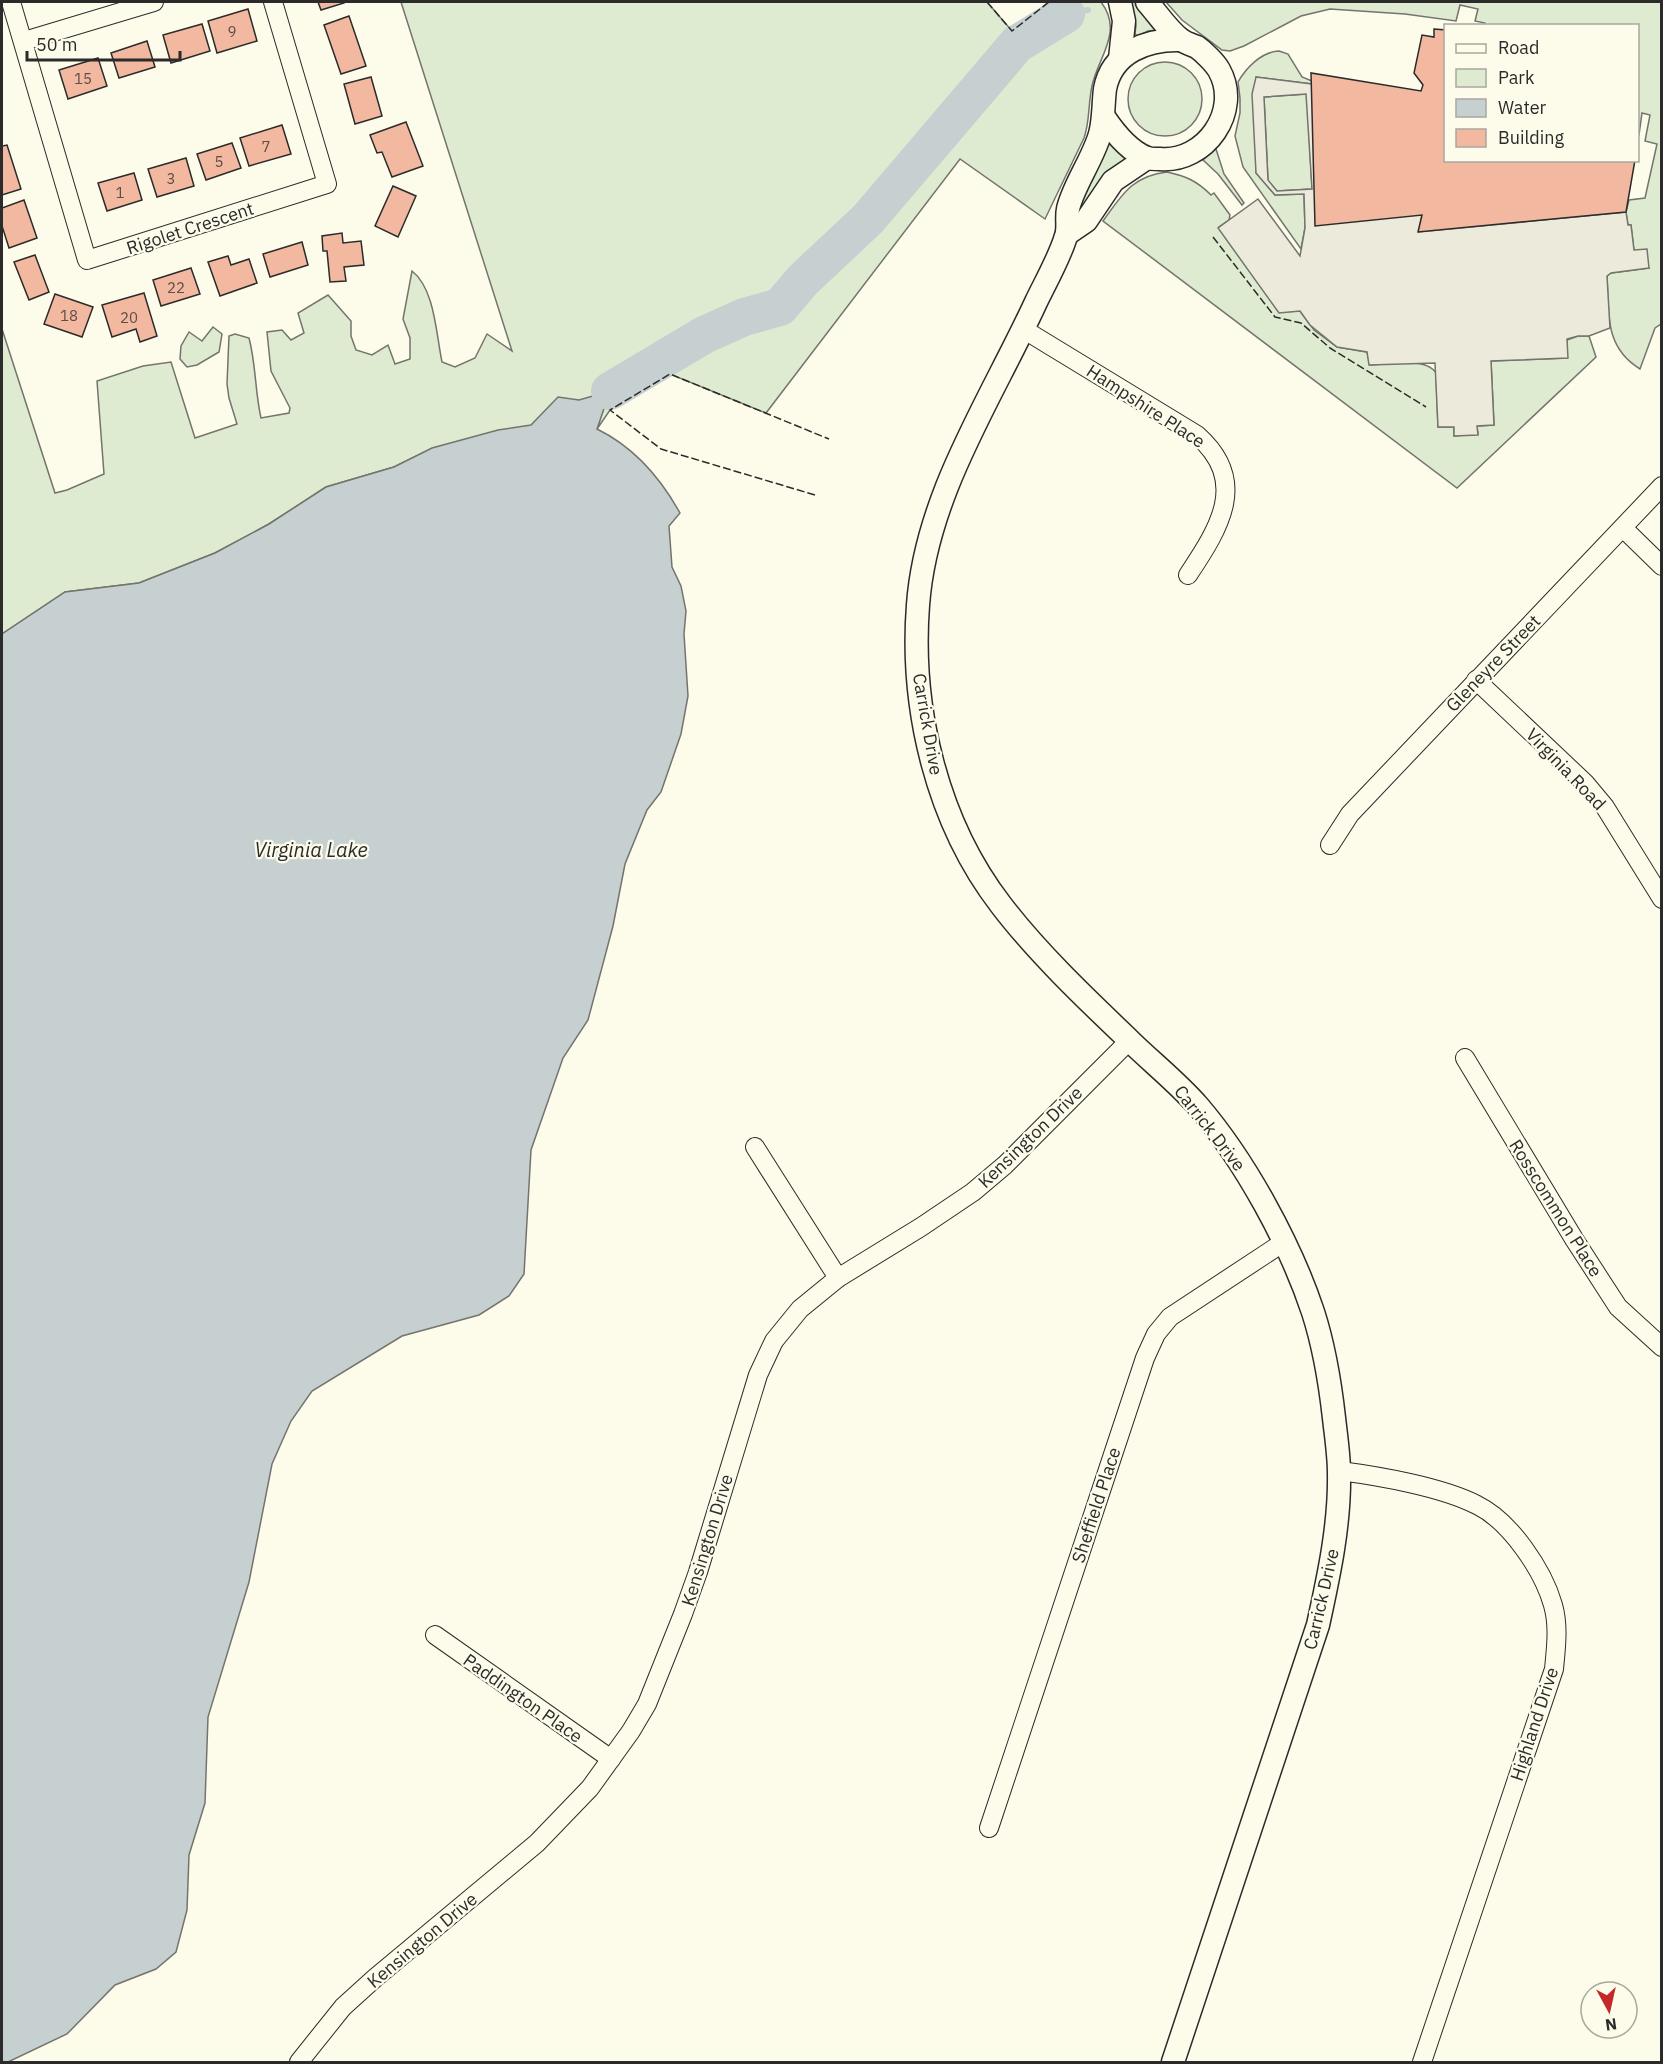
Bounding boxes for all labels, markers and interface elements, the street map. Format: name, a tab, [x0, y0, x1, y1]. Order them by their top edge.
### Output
house number: 9	[227, 22, 237, 41]
scale bar	[27, 24, 180, 62]
legend	[1444, 24, 1639, 162]
text: 50 m	[36, 33, 78, 56]
text: Road	[1498, 36, 1539, 59]
text: Park	[1498, 66, 1535, 89]
house number: 15	[74, 69, 92, 88]
text: Water	[1498, 96, 1547, 119]
text: Building	[1498, 126, 1565, 149]
house number: 7	[261, 137, 271, 156]
house number: 5	[214, 152, 224, 171]
house number: 3	[166, 169, 176, 188]
house number: 1	[115, 183, 125, 202]
street label: Rigolet Crescent	[123, 197, 257, 259]
house number: 22	[167, 278, 185, 297]
house number: 18	[60, 306, 78, 325]
house number: 20	[120, 308, 138, 327]
street label: Hampshire Place	[1082, 359, 1210, 453]
street label: Gleneyre Street	[1441, 610, 1545, 716]
street label: Carrick Drive	[908, 671, 948, 777]
street label: Virginia Road	[1521, 723, 1611, 815]
water label: Virginia Lake	[254, 836, 368, 863]
street label: Carrick Drive	[1169, 1080, 1251, 1176]
street label: Kensington Drive	[973, 1081, 1087, 1193]
street label: Rosscommon Place	[1504, 1135, 1608, 1281]
street label: Sheffield Place	[1066, 1444, 1126, 1566]
street label: Kensington Drive	[676, 1471, 738, 1609]
street label: Carrick Drive	[1298, 1546, 1344, 1652]
street label: Paddington Place	[459, 1648, 587, 1748]
street label: Highland Drive	[1505, 1664, 1563, 1784]
street label: Kensington Drive	[362, 1887, 482, 1993]
north arrow	[1579, 1980, 1639, 2040]
text: N	[1604, 2014, 1618, 2036]

